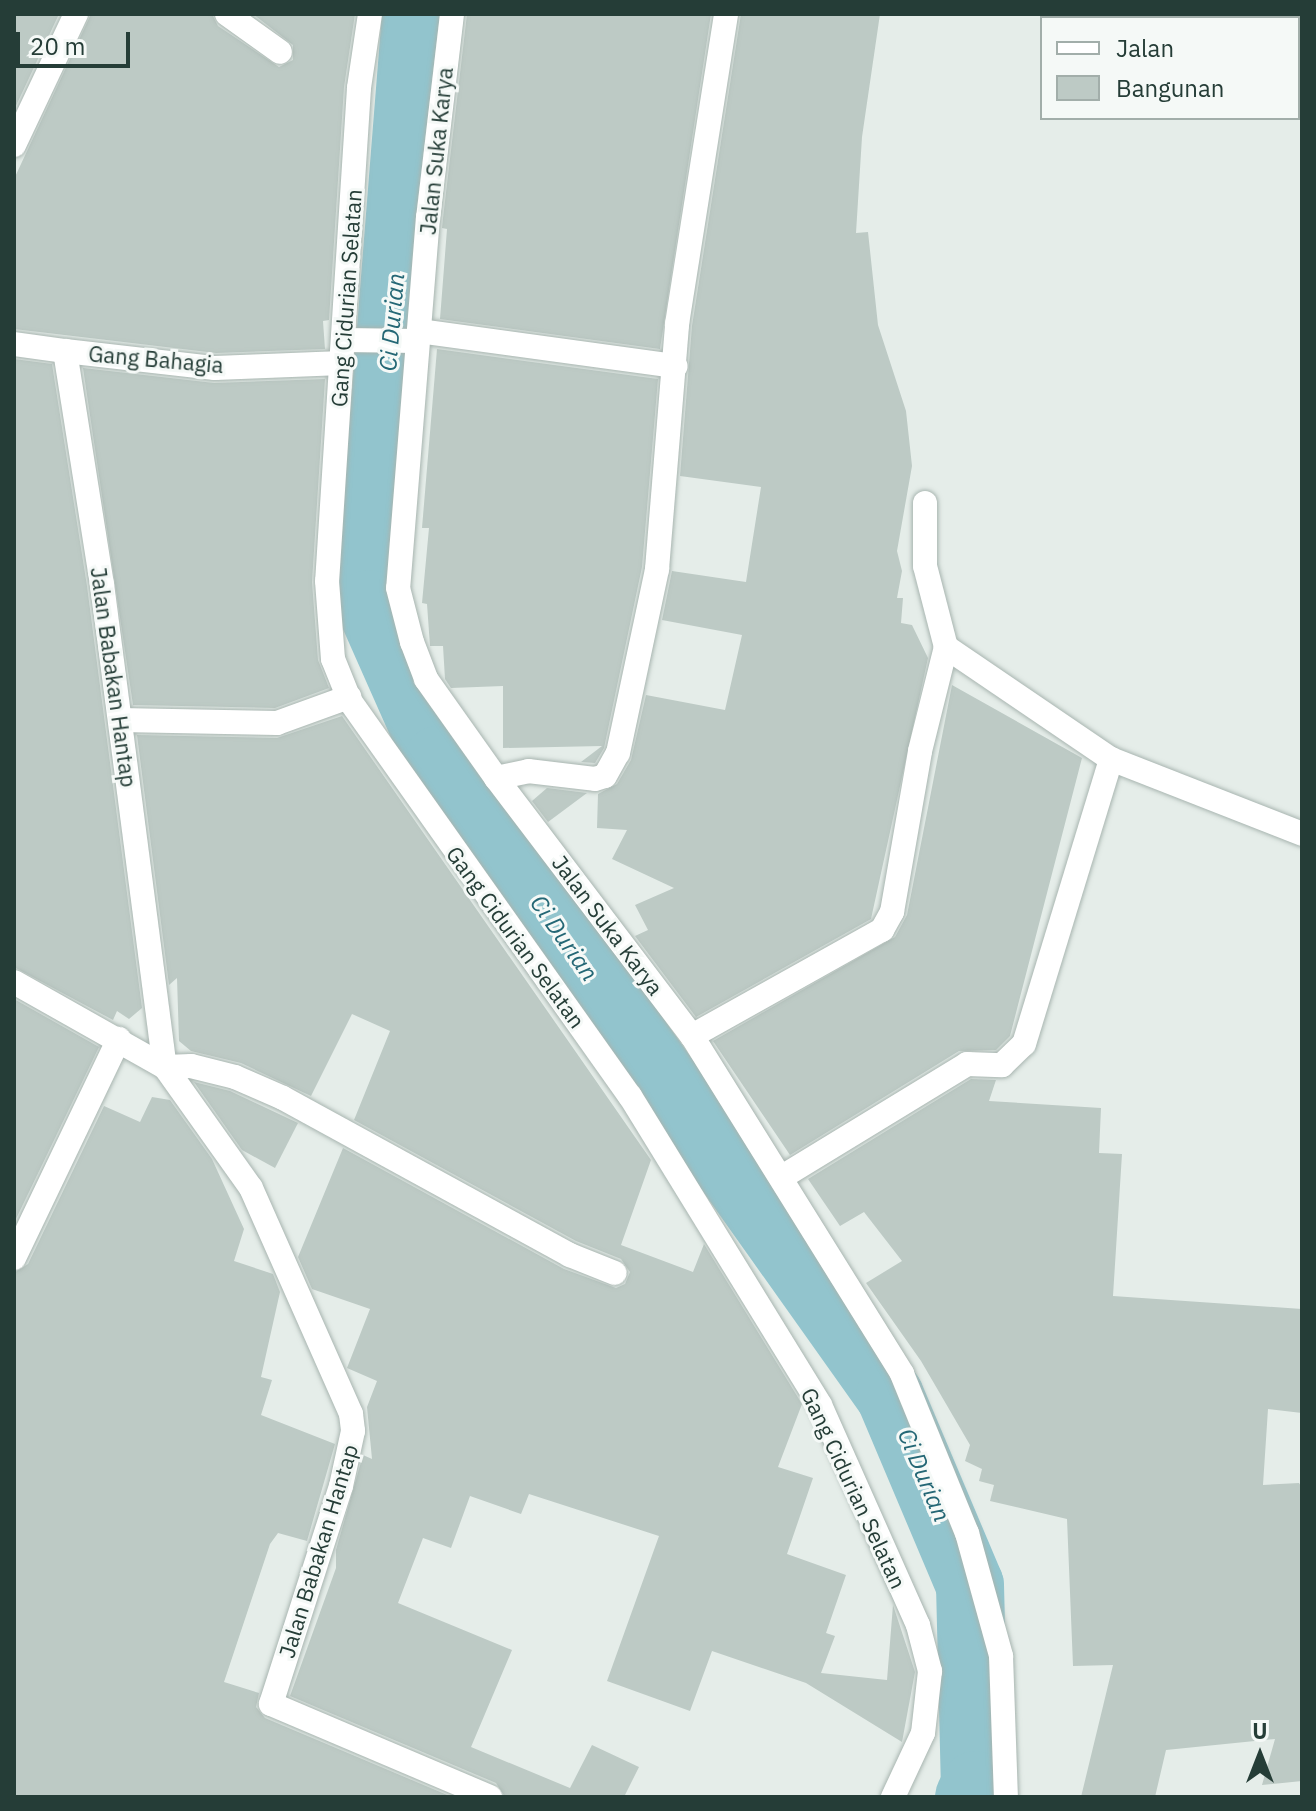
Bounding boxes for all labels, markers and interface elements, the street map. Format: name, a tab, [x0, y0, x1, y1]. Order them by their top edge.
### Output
scale bar	[20, 16, 134, 66]
legend	[1040, 16, 1300, 120]
text: 20 m	[30, 30, 85, 62]
text: Jalan	[1116, 32, 1174, 64]
street label: Jalan Suka Karya	[414, 66, 458, 236]
text: Bangunan	[1116, 72, 1224, 104]
street label: Gang Cidurian Selatan	[325, 188, 367, 408]
water label: Ci Durian	[373, 272, 411, 372]
street label: Gang Bahagia	[87, 340, 225, 378]
street label: Jalan Babakan Hantap	[85, 565, 143, 789]
street label: Gang Cidurian Selatan	[441, 841, 591, 1033]
street label: Jalan Suka Karya	[547, 850, 669, 1000]
water label: Ci Durian	[524, 890, 604, 986]
street label: Gang Cidurian Selatan	[796, 1383, 912, 1593]
water label: Ci Durian	[892, 1424, 956, 1526]
street label: Jalan Babakan Hantap	[273, 1441, 363, 1661]
north arrow	[1220, 1715, 1300, 1795]
text: U	[1252, 1716, 1268, 1745]

